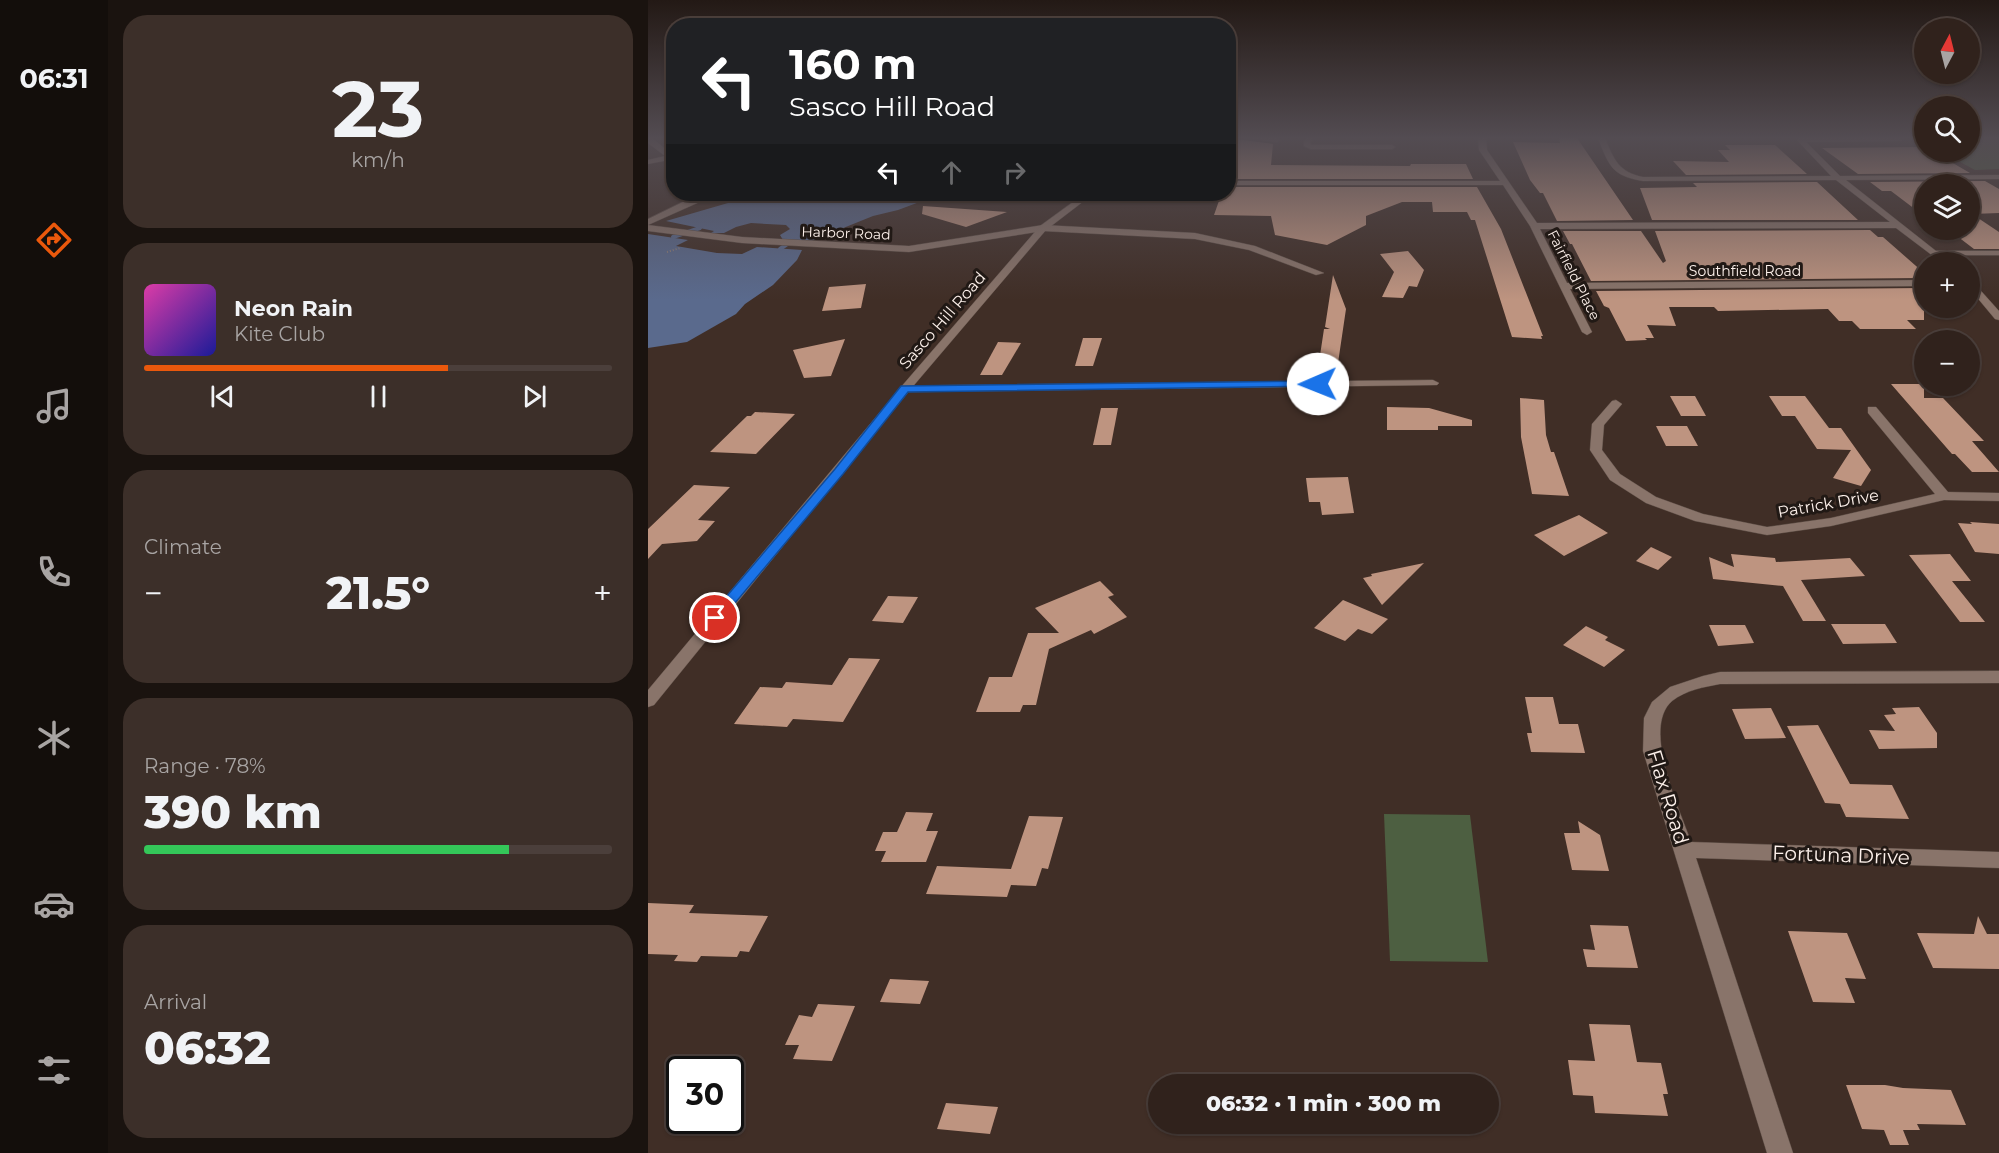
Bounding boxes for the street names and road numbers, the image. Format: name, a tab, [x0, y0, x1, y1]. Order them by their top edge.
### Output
street label: Harbor Road	[801, 222, 891, 244]
street label: Fairfield Place	[1544, 227, 1604, 323]
street label: Southfield Road	[1689, 262, 1801, 280]
street label: Sasco Hill Road	[895, 268, 990, 373]
street label: Patrick Drive	[1776, 485, 1880, 522]
street label: Flax Road	[1642, 747, 1694, 847]
street label: Fortuna Drive	[1772, 841, 1910, 869]

